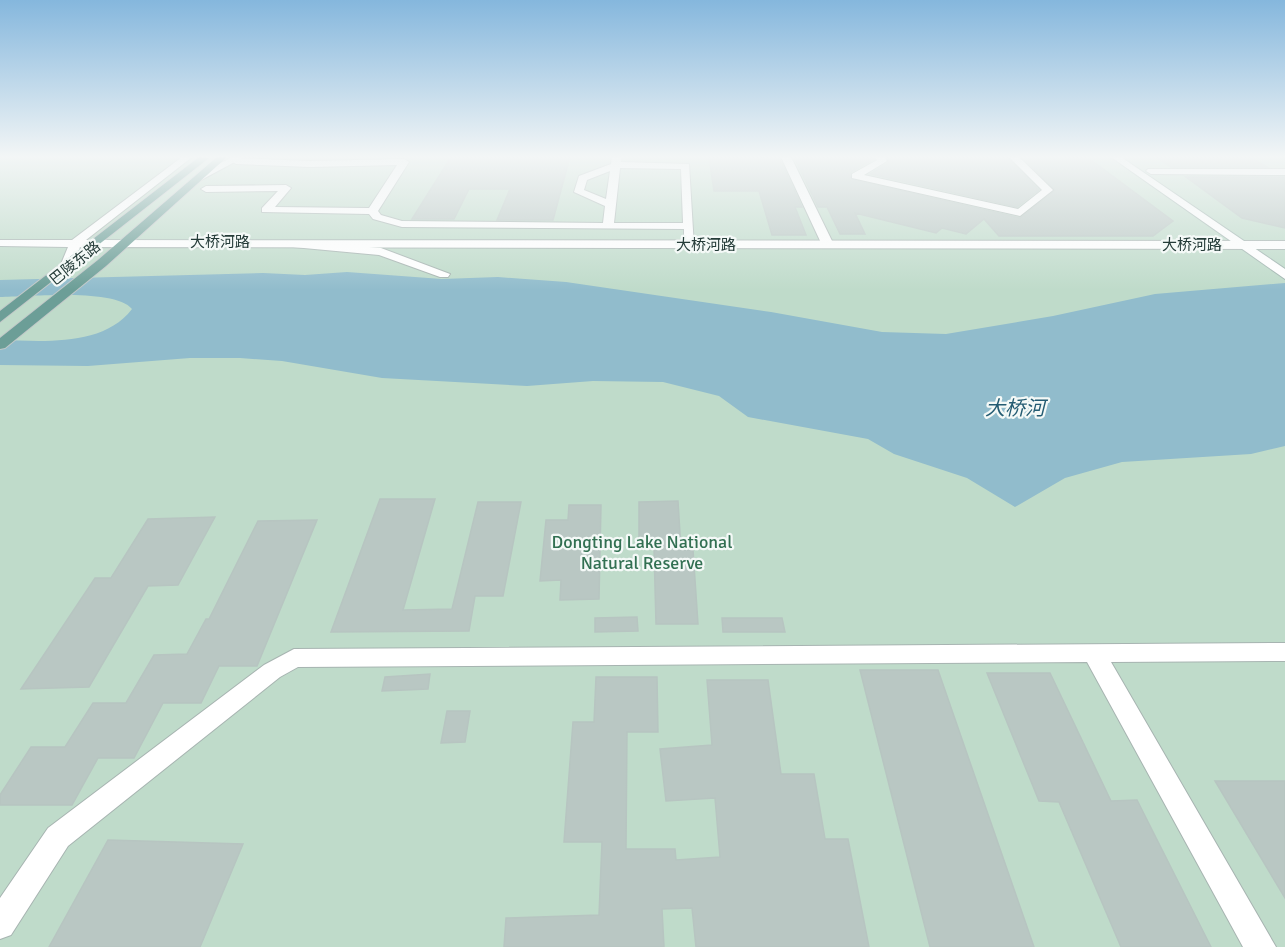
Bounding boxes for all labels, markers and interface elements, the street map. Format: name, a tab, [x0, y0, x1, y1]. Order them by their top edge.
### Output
street label: 大桥河路	[190, 233, 250, 251]
street label: 大桥河路	[676, 236, 736, 254]
street label: 大桥河路	[1162, 236, 1222, 254]
street label: 巴陵东路	[46, 237, 104, 289]
water label: 大桥河	[985, 396, 1049, 421]
park label: Dongting Lake National Natural Reserve	[551, 531, 733, 574]

